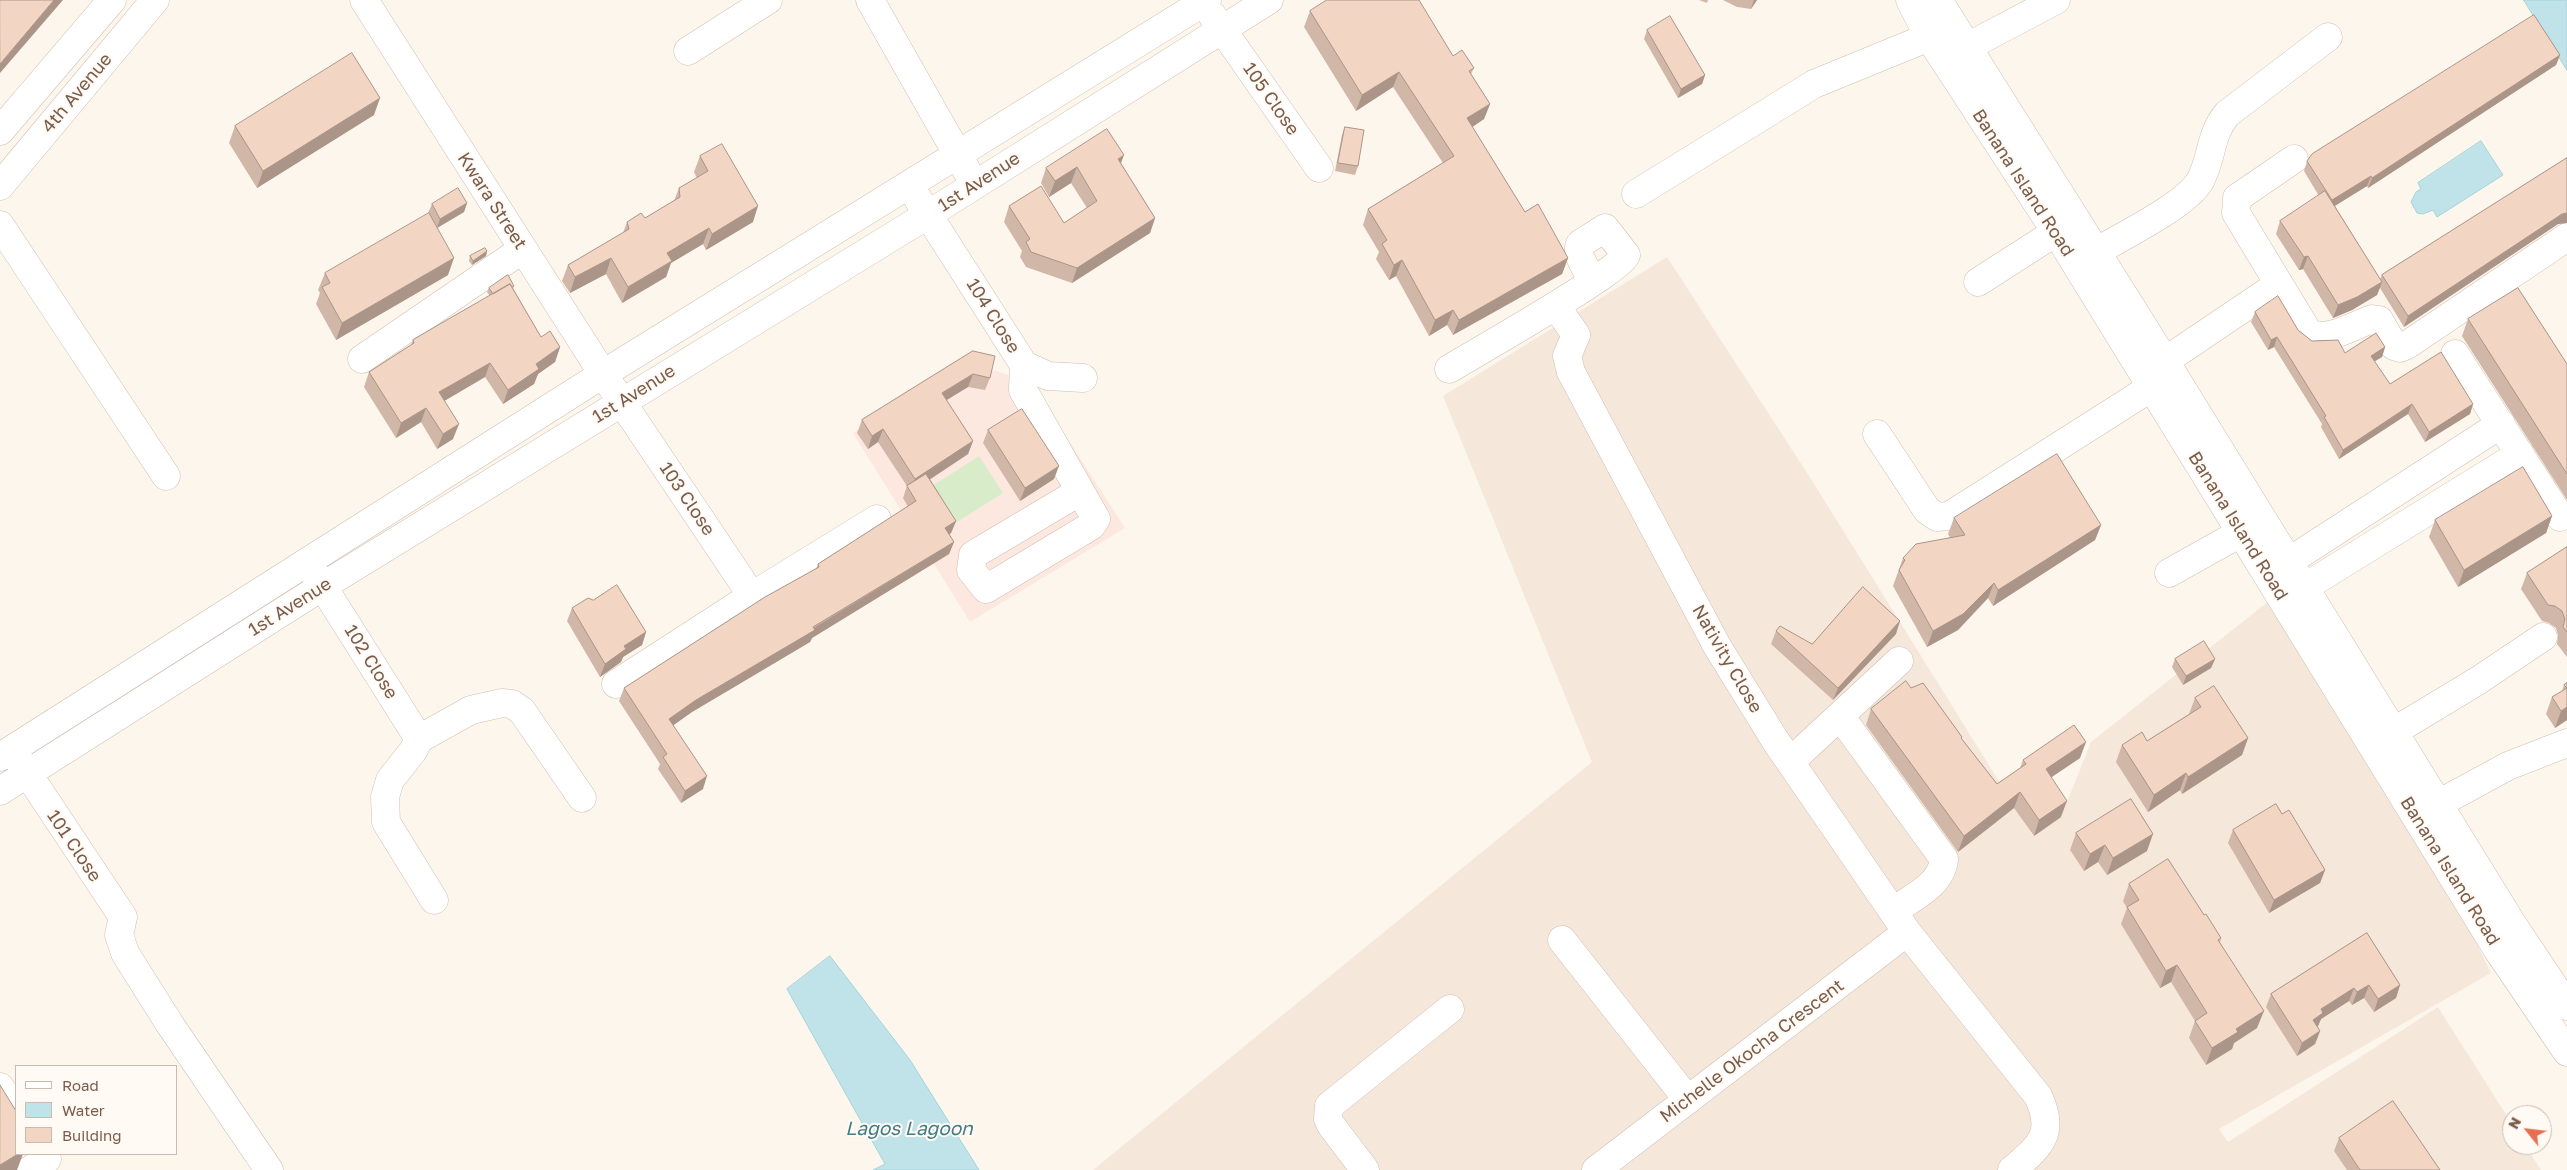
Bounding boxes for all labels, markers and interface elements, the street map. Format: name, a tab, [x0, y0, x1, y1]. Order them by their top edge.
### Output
street label: 4th Avenue	[37, 49, 117, 137]
street label: 105 Close	[1238, 59, 1304, 139]
street label: Banana Island Road	[1967, 105, 2079, 261]
street label: 1st Avenue	[934, 147, 1024, 217]
street label: Kwara Street	[453, 149, 531, 253]
street label: 104 Close	[962, 275, 1024, 357]
street label: 1st Avenue	[589, 360, 679, 428]
street label: Banana Island Road	[2184, 448, 2292, 604]
street label: 103 Close	[655, 458, 719, 540]
street label: 1st Avenue	[245, 573, 335, 641]
street label: Nativity Close	[1687, 601, 1767, 717]
street label: 102 Close	[340, 621, 402, 703]
street label: Banana Island Road	[2396, 793, 2504, 949]
street label: 101 Close	[42, 806, 106, 886]
street label: Michelle Okocha Crescent	[1656, 975, 1848, 1127]
legend	[15, 1065, 178, 1155]
text: Road	[62, 1076, 99, 1094]
text: Water	[62, 1101, 105, 1119]
north arrow	[2502, 1105, 2552, 1155]
text: N	[2504, 1114, 2524, 1132]
water label: Lagos Lagoon	[845, 1118, 973, 1140]
text: Building	[62, 1126, 122, 1144]

